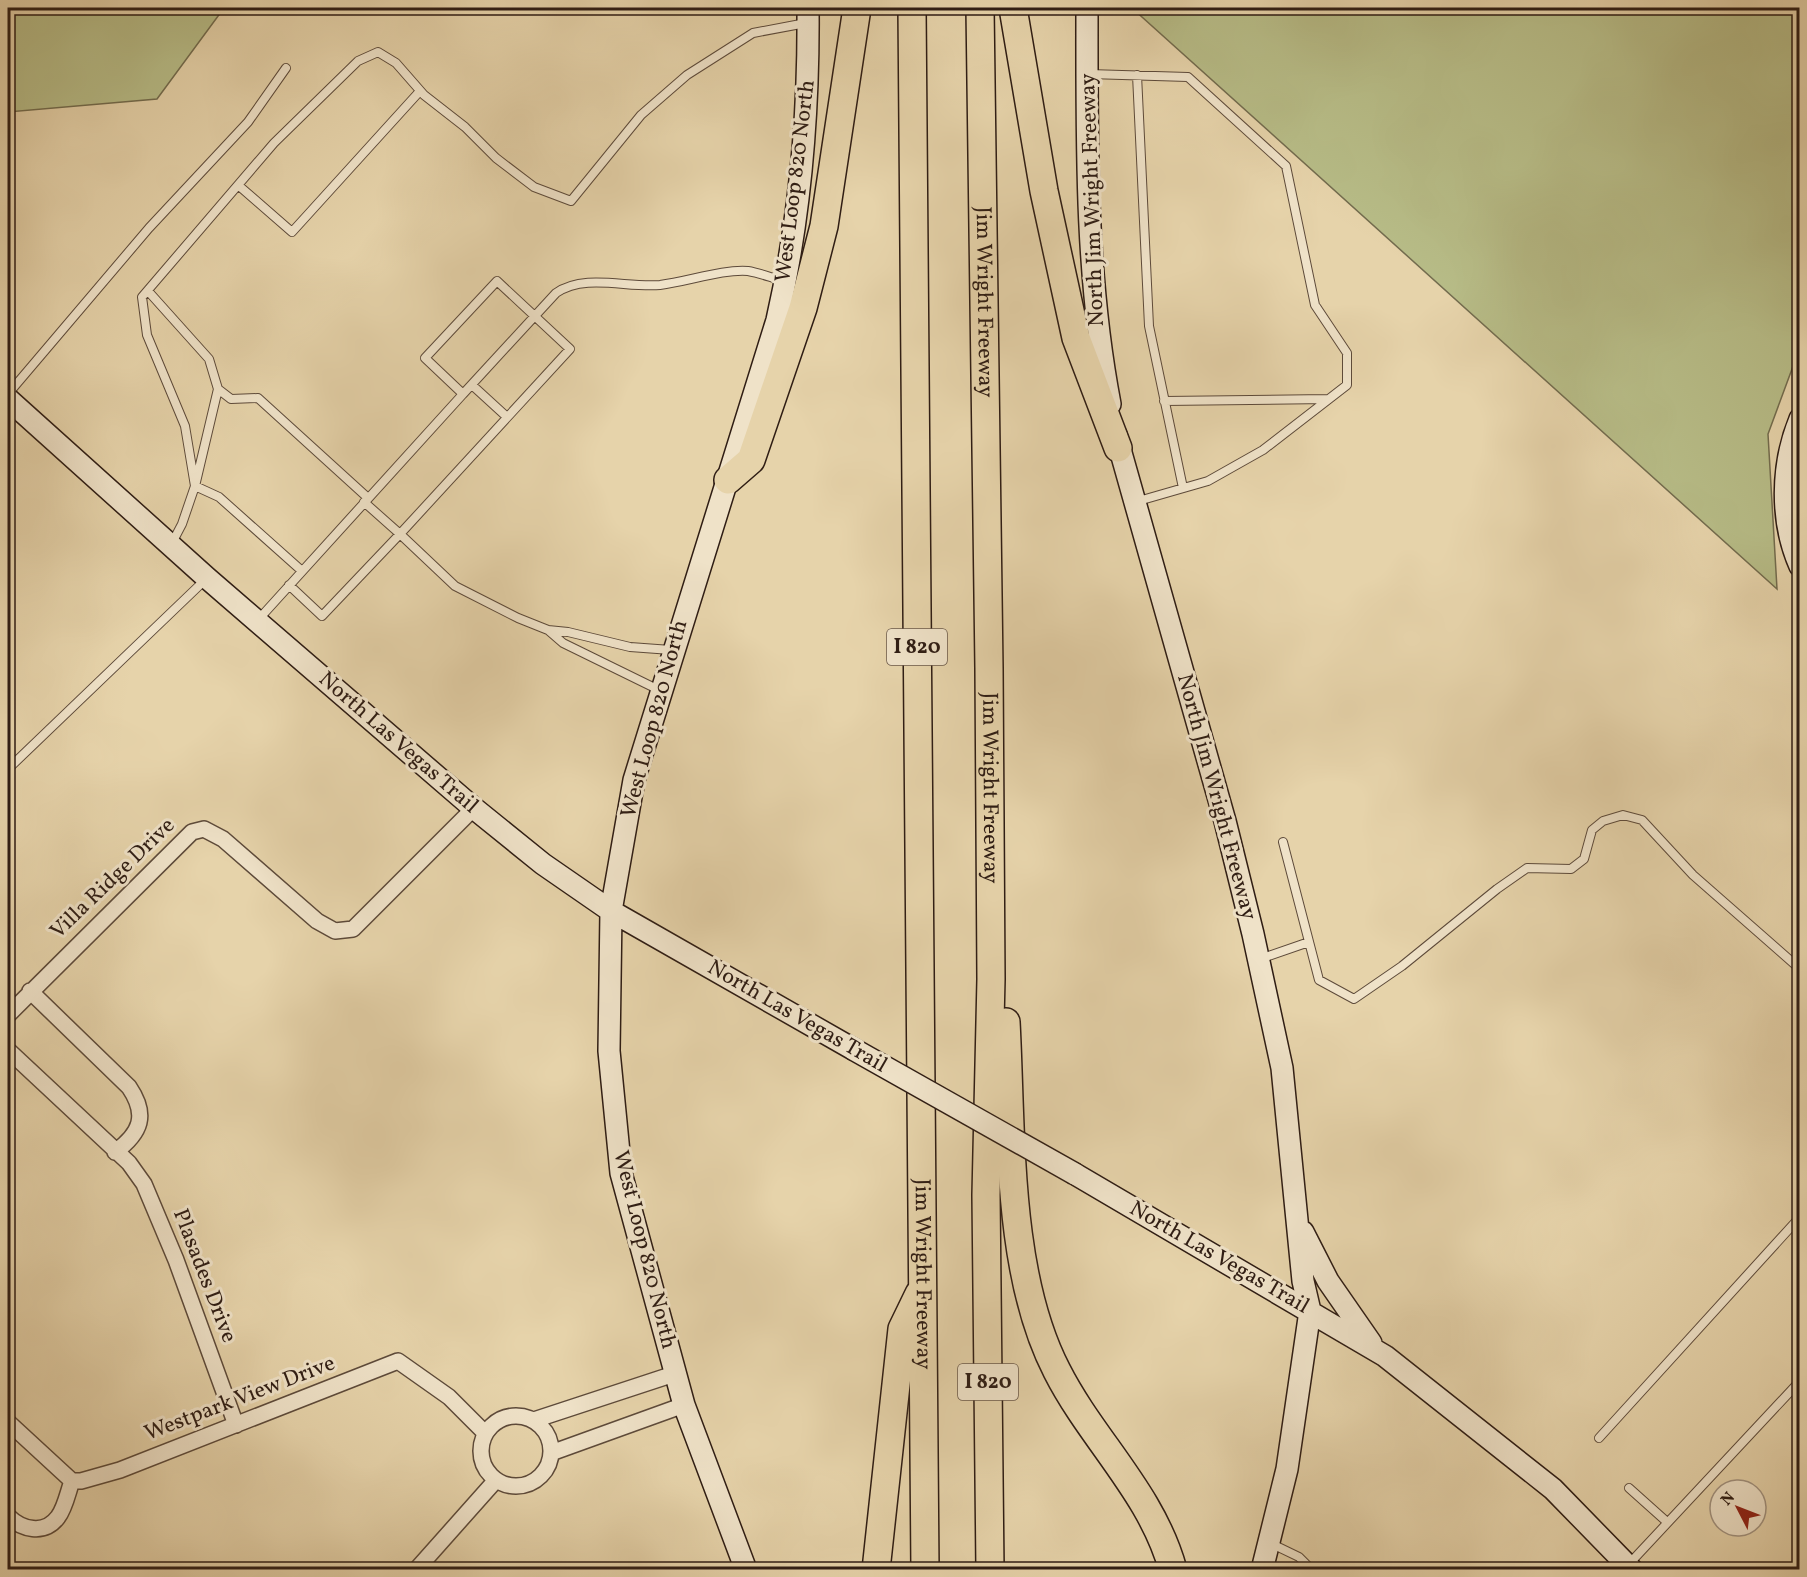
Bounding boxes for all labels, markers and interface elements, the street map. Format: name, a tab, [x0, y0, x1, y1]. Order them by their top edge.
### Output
street label: North Jim Wright Freeway	[1073, 73, 1113, 327]
street label: West Loop 820 North	[768, 78, 824, 284]
street label: Jim Wright Freeway	[967, 206, 1001, 398]
street label: West Loop 820 North	[614, 617, 696, 821]
road number: I 820	[887, 629, 947, 665]
street label: North Las Vegas Trail	[311, 665, 485, 821]
street label: North Jim Wright Freeway	[1168, 671, 1264, 924]
street label: Jim Wright Freeway	[974, 692, 1006, 884]
street label: Villa Ridge Drive	[44, 811, 182, 947]
street label: North Las Vegas Trail	[701, 953, 893, 1081]
street label: West Loop 820 North	[604, 1148, 684, 1352]
street label: Jim Wright Freeway	[906, 1178, 939, 1370]
street label: North Las Vegas Trail	[1123, 1194, 1315, 1322]
street label: Plasades Drive	[164, 1205, 244, 1347]
street label: Westpark View Drive	[140, 1348, 340, 1450]
road number: I 820	[958, 1364, 1018, 1400]
north arrow	[1708, 1478, 1768, 1538]
text: N	[1716, 1487, 1741, 1511]

